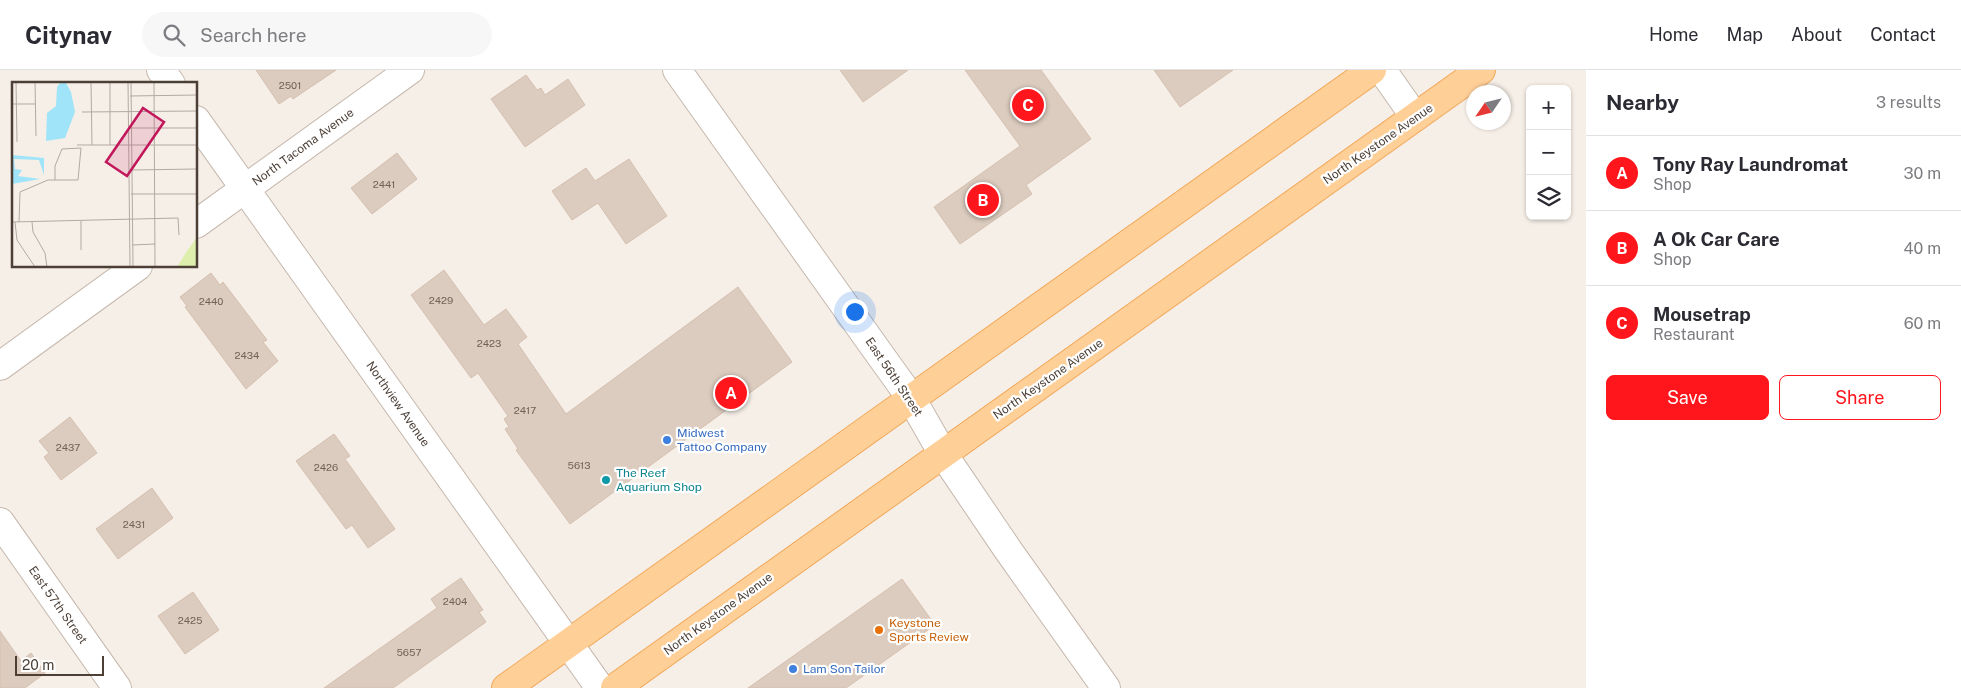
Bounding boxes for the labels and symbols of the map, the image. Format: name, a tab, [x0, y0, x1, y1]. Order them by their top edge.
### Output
house number: 2501	[279, 79, 301, 91]
inset map	[12, 82, 198, 268]
north arrow	[1466, 85, 1511, 130]
pin: C	[1012, 86, 1044, 124]
street label: North Keystone Avenue	[1320, 101, 1436, 187]
street label: North Tacoma Avenue	[249, 105, 357, 189]
house number: 2441	[373, 178, 395, 190]
pin: B	[967, 181, 999, 219]
house number: 2429	[429, 294, 453, 306]
house number: 2440	[199, 295, 223, 307]
your location	[842, 299, 868, 325]
street label: East 56th Street	[862, 335, 926, 419]
street label: North Keystone Avenue	[990, 336, 1106, 422]
house number: 2423	[477, 337, 501, 349]
house number: 2434	[235, 349, 259, 361]
street label: Northview Avenue	[363, 359, 433, 449]
pin: A	[715, 374, 747, 412]
house number: 2417	[514, 404, 536, 416]
place label: Midwest Tattoo Company	[677, 426, 768, 454]
marker: Midwest Tattoo Company	[661, 434, 673, 446]
house number: 2437	[56, 441, 80, 453]
house number: 5613	[567, 459, 591, 471]
house number: 2426	[314, 461, 338, 473]
place label: The Reef Aquarium Shop	[616, 466, 702, 494]
marker: The Reef Aquarium Shop	[600, 474, 612, 486]
house number: 2431	[123, 518, 145, 530]
street label: East 57th Street	[26, 563, 90, 647]
street label: North Keystone Avenue	[661, 570, 775, 658]
house number: 2404	[443, 595, 467, 607]
house number: 2425	[178, 614, 202, 626]
place label: Keystone Sports Review	[889, 616, 969, 644]
marker: Keystone Sports Review	[873, 624, 885, 636]
house number: 5657	[396, 646, 422, 658]
scale bar	[15, 653, 104, 676]
place label: Lam Son Tailor	[803, 662, 886, 676]
marker: Lam Son Tailor	[787, 663, 799, 675]

